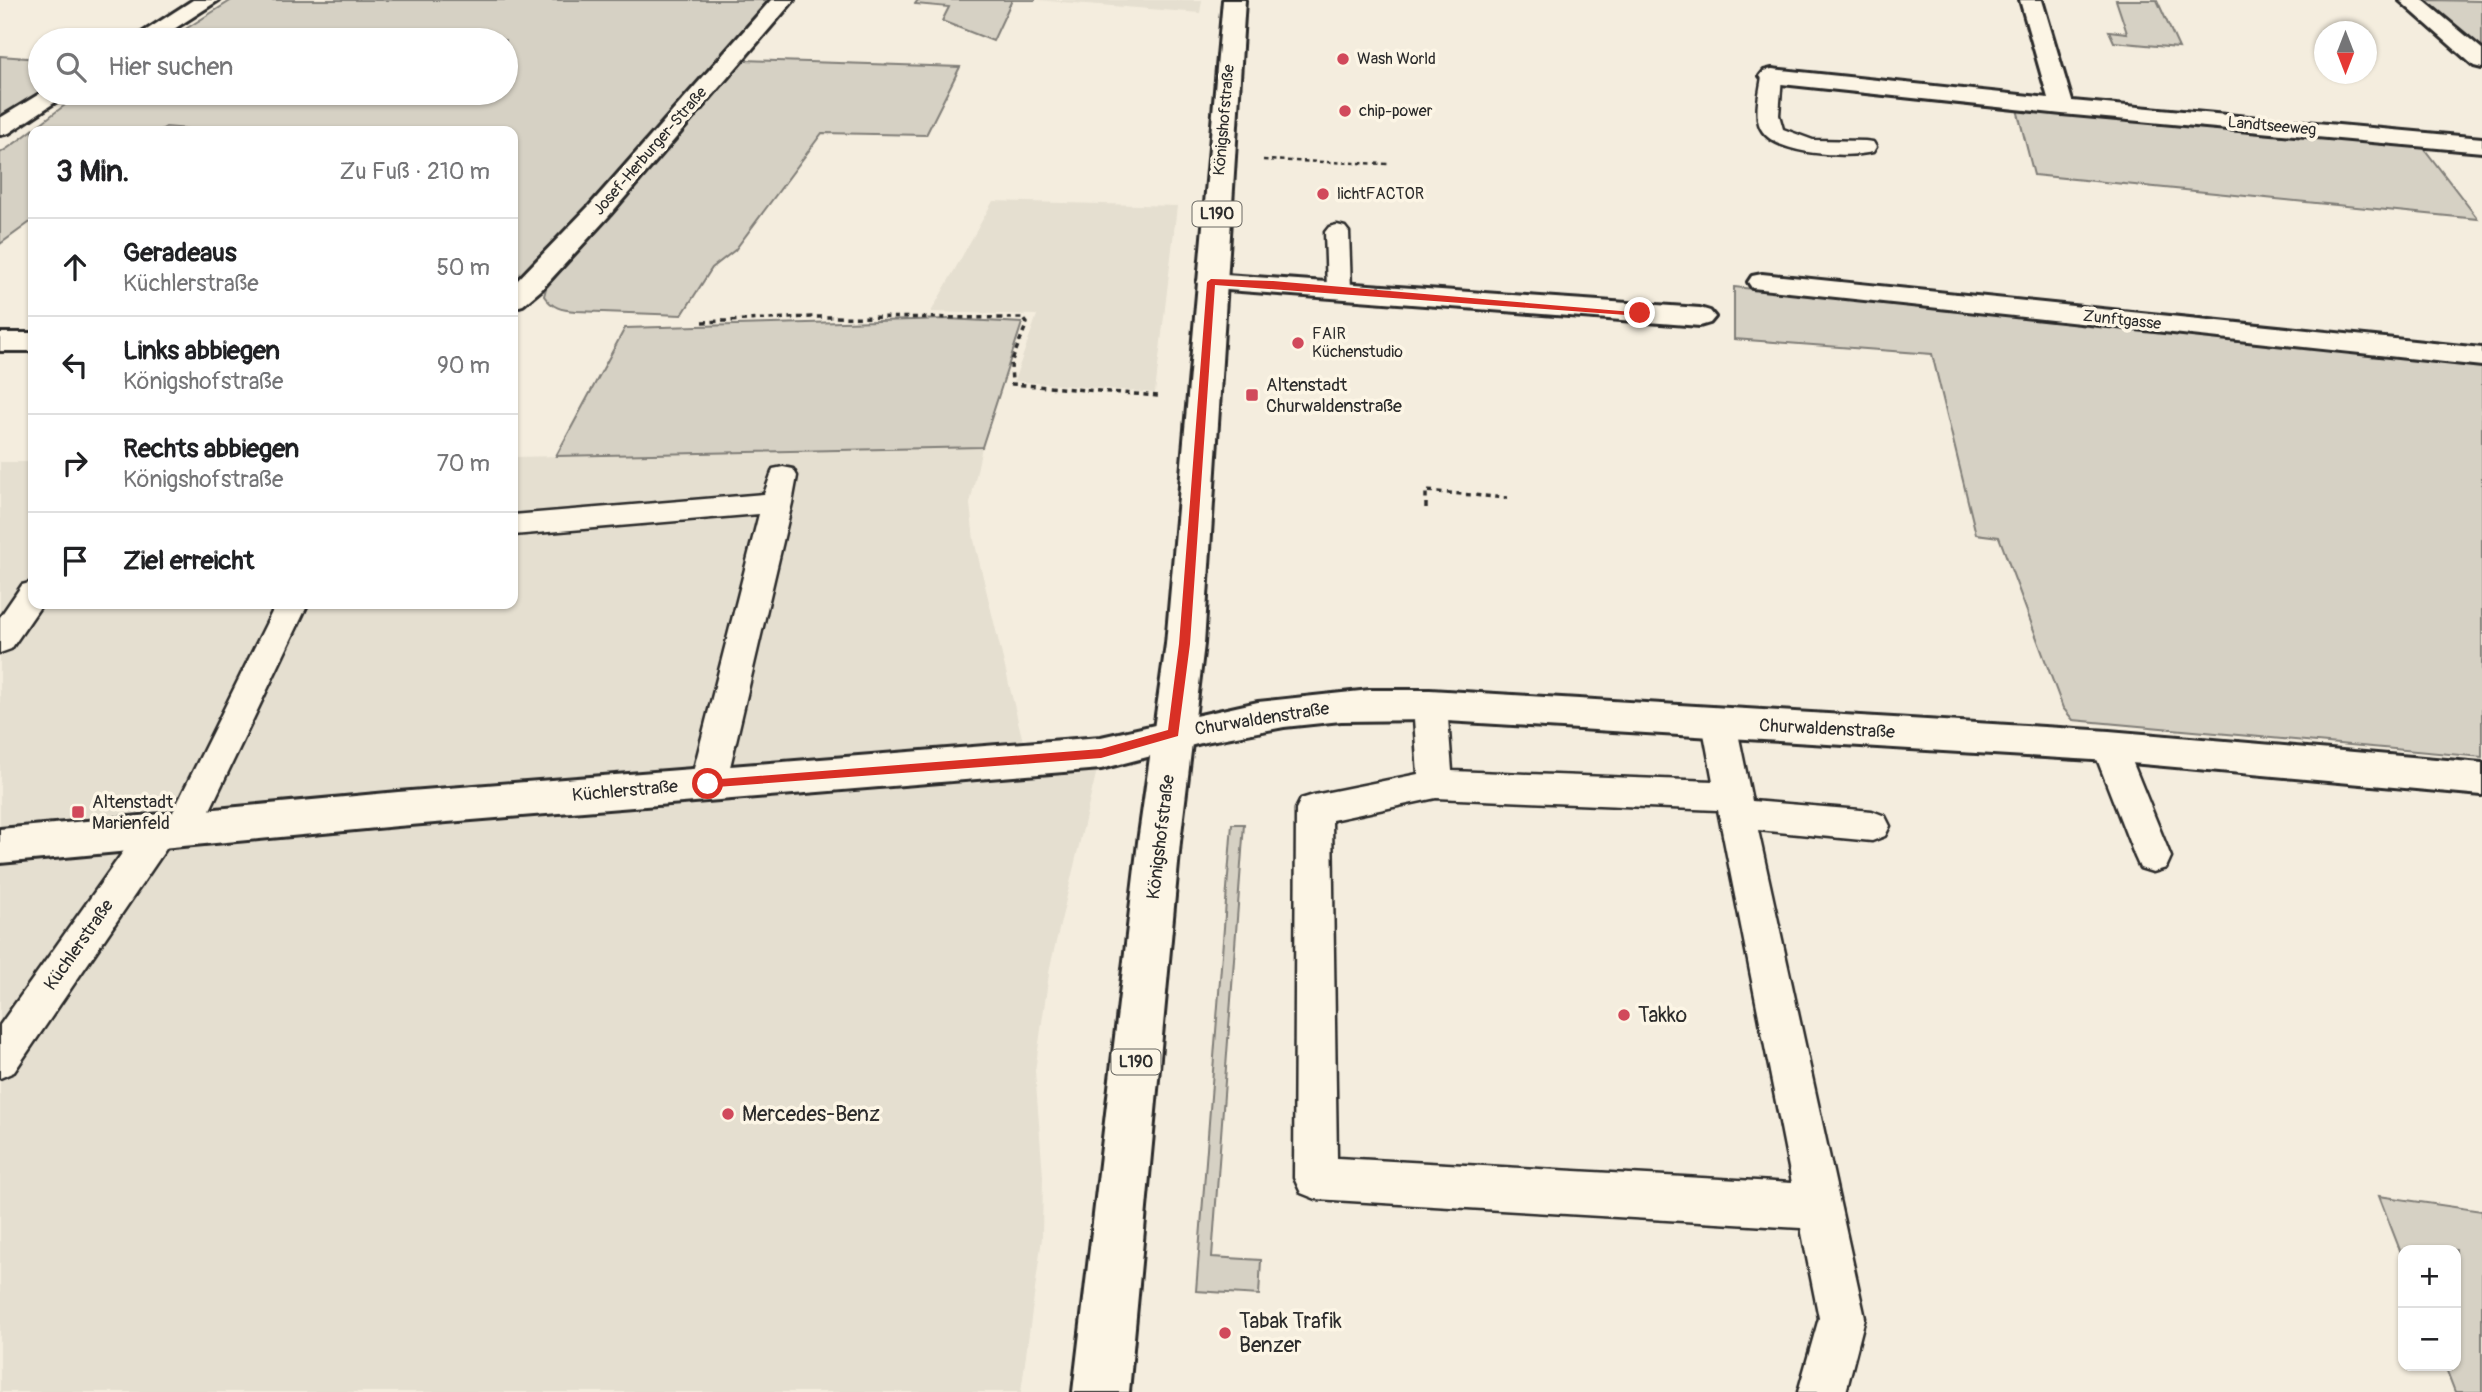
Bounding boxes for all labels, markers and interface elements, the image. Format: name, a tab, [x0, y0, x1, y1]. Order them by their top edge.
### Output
north arrow	[2314, 21, 2377, 84]
search box	[28, 28, 518, 105]
icon: search	[52, 48, 90, 86]
place label: Wash World	[1357, 49, 1436, 69]
text: Hier suchen	[108, 51, 233, 83]
marker: Wash World	[1335, 51, 1351, 67]
street label: Königshofstraße	[1209, 64, 1239, 176]
street label: Josef-Herburger-Straße	[589, 83, 711, 219]
place label: chip-power	[1359, 101, 1433, 121]
marker: chip-power	[1337, 103, 1353, 119]
street label: Landtseeweg	[2227, 112, 2317, 140]
text: 3 Min.	[56, 153, 129, 190]
text: Zu Fuß · 210 m	[339, 157, 490, 186]
place label: lichtFACTOR	[1337, 184, 1424, 204]
marker: lichtFACTOR	[1315, 186, 1331, 202]
road number: L190	[1192, 202, 1242, 227]
text: Geradeaus	[123, 237, 237, 269]
icon: ahead	[56, 248, 94, 286]
text: 50 m	[436, 253, 490, 282]
text: Küchlerstraße	[123, 269, 259, 298]
route end	[1624, 297, 1655, 328]
street label: Zunftgasse	[2082, 306, 2162, 334]
place label: FAIR Küchenstudio	[1312, 324, 1403, 362]
text: Links abbiegen	[123, 335, 280, 367]
marker: FAIR Küchenstudio	[1290, 335, 1306, 351]
icon: left	[56, 346, 94, 384]
text: 90 m	[437, 351, 490, 380]
text: Königshofstraße	[123, 367, 283, 396]
place label: Altenstadt Churwaldenstraße	[1266, 374, 1402, 418]
marker: Altenstadt Churwaldenstraße	[1244, 387, 1260, 403]
text: Rechts abbiegen	[123, 433, 299, 465]
icon: right	[56, 444, 94, 482]
text: 70 m	[437, 449, 490, 478]
text: Königshofstraße	[123, 465, 283, 494]
icon: arrive	[56, 542, 94, 580]
text: Ziel erreicht	[123, 545, 254, 577]
street label: Churwaldenstraße	[1193, 697, 1331, 741]
street label: Churwaldenstraße	[1759, 714, 1896, 744]
route start	[692, 768, 723, 799]
street label: Königshofstraße	[1142, 773, 1180, 901]
street label: Küchlerstraße	[571, 775, 679, 807]
place label: Altenstadt Marienfeld	[92, 791, 174, 835]
marker: Altenstadt Marienfeld	[70, 804, 86, 820]
street label: Küchlerstraße	[39, 895, 119, 995]
place label: Takko	[1638, 1002, 1687, 1029]
marker: Takko	[1616, 1007, 1632, 1023]
road number: L190	[1112, 1050, 1160, 1074]
place label: Mercedes-Benz	[742, 1101, 880, 1128]
marker: Mercedes-Benz	[720, 1106, 736, 1122]
map controls	[2398, 1245, 2461, 1371]
button: +	[2398, 1245, 2461, 1308]
place label: Tabak Trafik Benzer	[1239, 1308, 1342, 1359]
button: −	[2398, 1308, 2461, 1371]
marker: Tabak Trafik Benzer	[1217, 1325, 1233, 1341]

